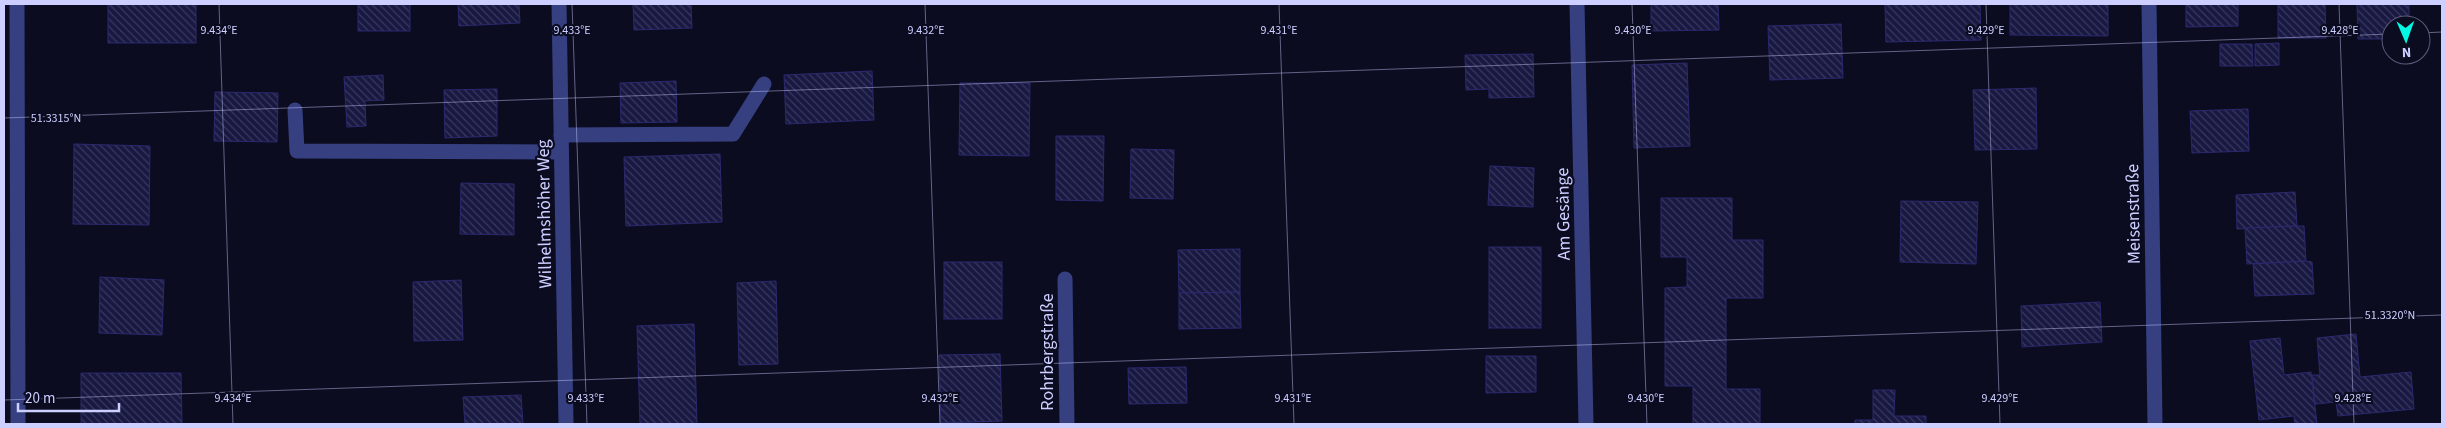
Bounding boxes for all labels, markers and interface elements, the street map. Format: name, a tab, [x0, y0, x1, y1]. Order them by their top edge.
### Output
north arrow	[2381, 15, 2431, 65]
text: 9.434°E	[200, 22, 238, 39]
text: 9.433°E	[553, 22, 591, 39]
text: 9.432°E	[907, 22, 945, 39]
text: 9.431°E	[1260, 22, 1298, 39]
text: 9.430°E	[1614, 22, 1652, 39]
text: 9.429°E	[1967, 22, 2005, 39]
text: 9.428°E	[2321, 22, 2359, 39]
text: N	[2401, 42, 2411, 62]
text: 51.3315°N	[31, 110, 81, 127]
street label: Wilhelmshöher Weg	[531, 139, 558, 289]
street label: Meisenstraße	[2120, 164, 2147, 264]
street label: Am Gesänge	[1550, 167, 1577, 260]
street label: Rohrbergstraße	[1035, 293, 1060, 411]
text: 51.3320°N	[2365, 307, 2415, 324]
scale bar	[18, 380, 119, 412]
text: 20 m	[25, 388, 55, 409]
text: 9.434°E	[214, 390, 252, 407]
text: 9.433°E	[567, 390, 605, 407]
text: 9.432°E	[921, 390, 959, 407]
text: 9.431°E	[1274, 390, 1312, 407]
text: 9.430°E	[1627, 390, 1665, 407]
text: 9.429°E	[1981, 390, 2019, 407]
text: 9.428°E	[2334, 390, 2372, 407]

